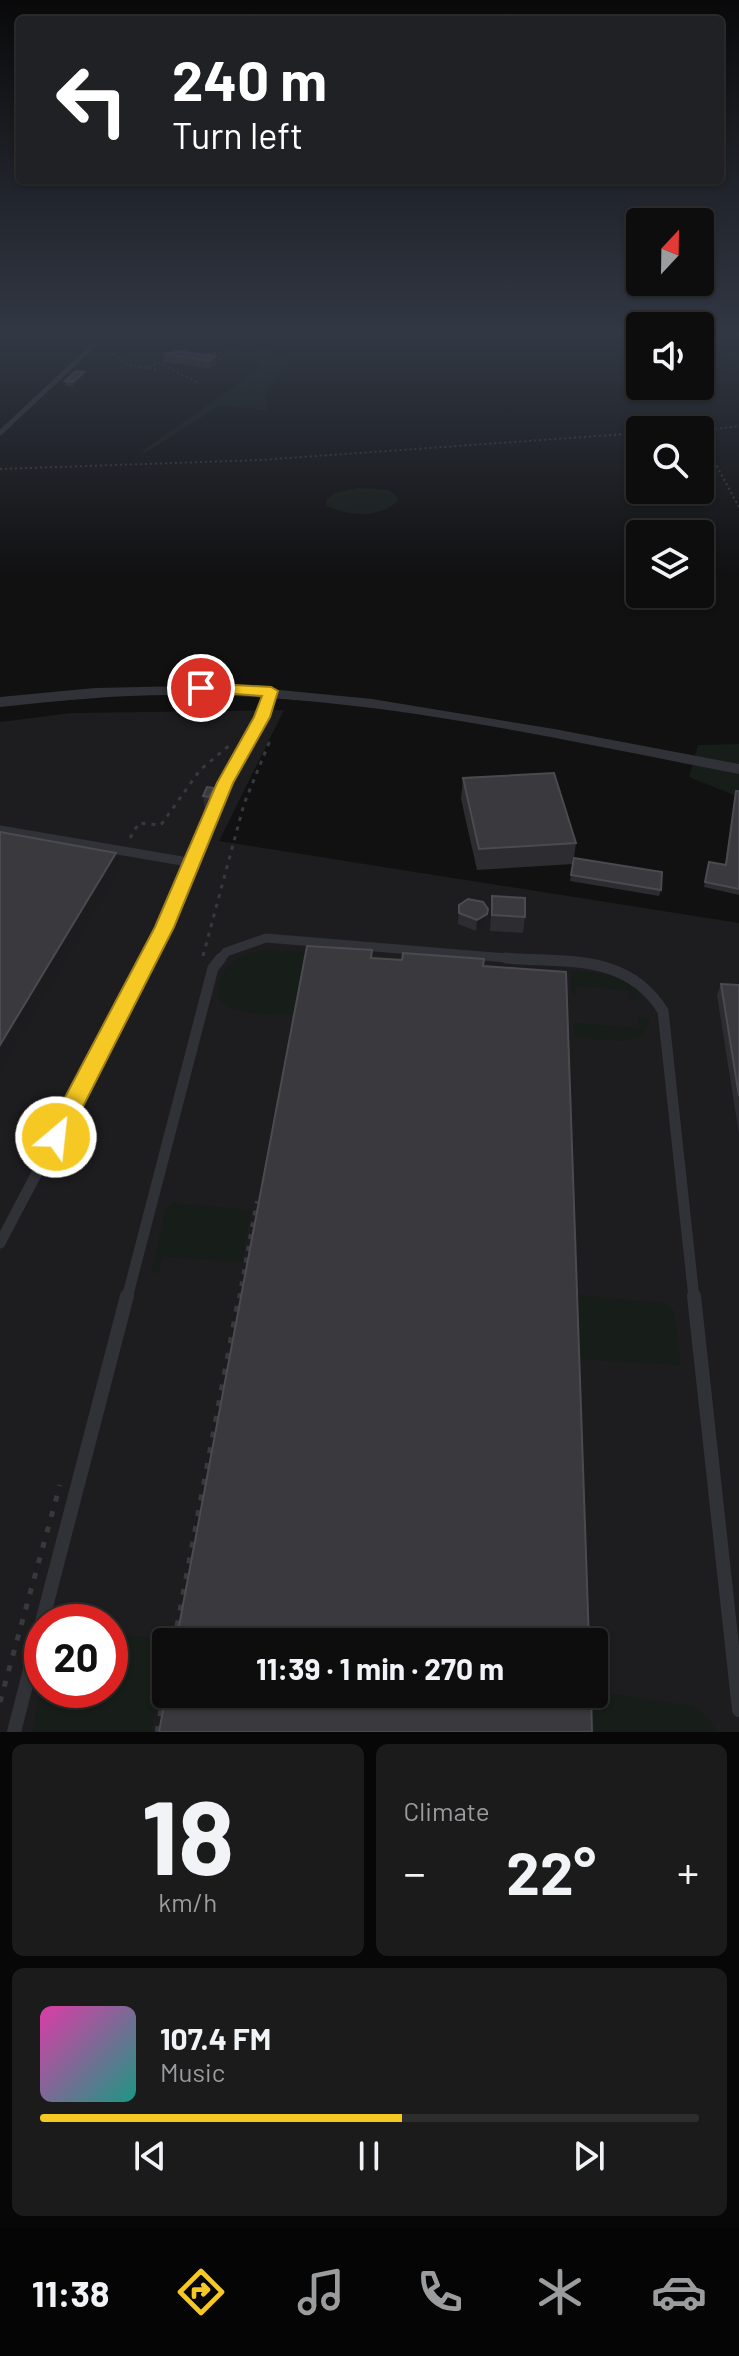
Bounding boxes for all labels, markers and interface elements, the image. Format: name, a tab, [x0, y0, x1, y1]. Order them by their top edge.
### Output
text: 240 m	[172, 45, 327, 112]
icon: left	[40, 48, 144, 152]
text: Turn left	[172, 113, 303, 156]
north arrow	[626, 208, 714, 296]
map controls	[626, 208, 714, 608]
button: sound	[626, 312, 714, 400]
button: search	[626, 416, 714, 504]
button: layers	[626, 520, 714, 608]
pin	[167, 654, 235, 722]
icon: arrive	[179, 666, 223, 710]
position arrow	[14, 1095, 98, 1179]
speed limit sign: 20	[24, 1604, 128, 1708]
text: 11:39 · 1 min · 270 m	[256, 1650, 504, 1686]
text: 18	[141, 1771, 234, 1896]
text: Climate	[404, 1795, 490, 1826]
text: 22°	[506, 1835, 596, 1907]
text: −	[404, 1845, 426, 1898]
text: +	[677, 1845, 699, 1898]
text: km/h	[158, 1886, 217, 1917]
text: 107.4 FM	[160, 2020, 271, 2056]
text: Music	[160, 2056, 225, 2087]
icon: previous	[128, 2134, 172, 2178]
icon: pause	[347, 2134, 391, 2178]
icon: next	[567, 2134, 611, 2178]
icon: directions	[173, 2264, 229, 2320]
icon: music	[293, 2264, 349, 2320]
icon: phone	[412, 2264, 468, 2320]
icon: climate	[532, 2264, 588, 2320]
icon: car	[651, 2264, 707, 2320]
text: 11:38	[32, 2271, 110, 2314]

